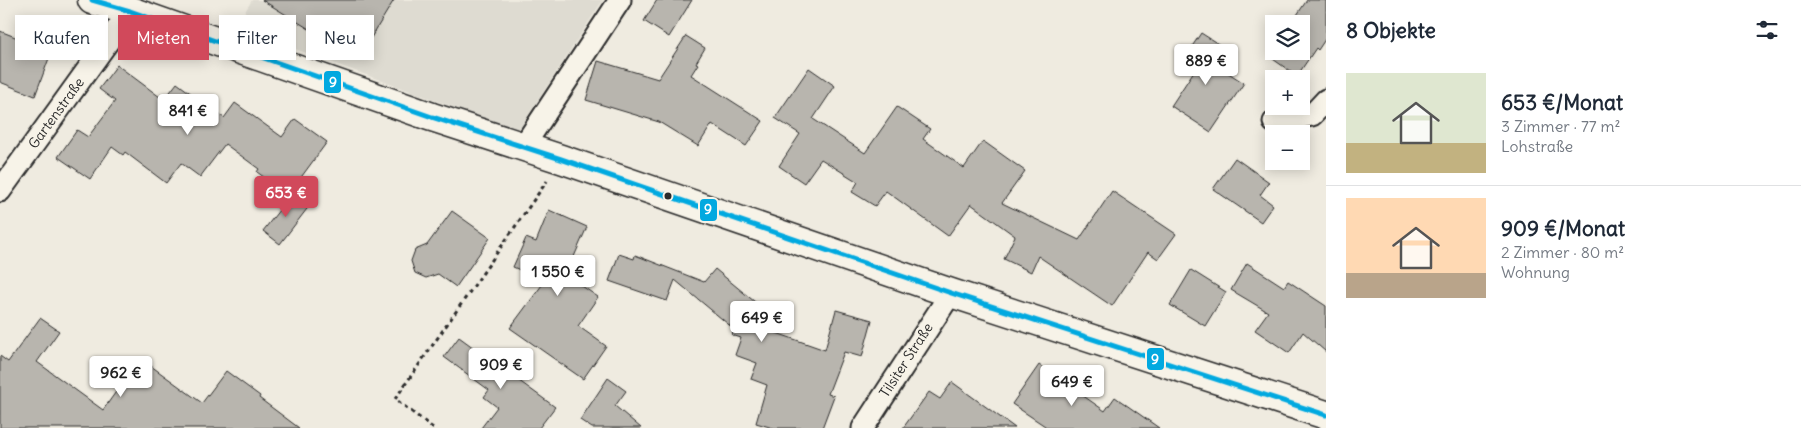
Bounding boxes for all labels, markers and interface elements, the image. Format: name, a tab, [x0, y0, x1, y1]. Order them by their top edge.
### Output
chip: Kaufen	[15, 15, 108, 60]
chip: Mieten	[118, 15, 209, 60]
chip: Filter	[219, 15, 296, 60]
chip: Neu	[306, 15, 374, 60]
map controls	[1265, 15, 1310, 170]
button: layers	[1265, 15, 1310, 60]
icon: filters	[1753, 16, 1781, 44]
text: 8 Objekte	[1346, 17, 1436, 44]
pin: 889 €	[1171, 44, 1241, 86]
text: 889 €	[1185, 50, 1227, 70]
line badge: 9	[323, 70, 342, 94]
button: +	[1265, 70, 1310, 115]
text: 9	[329, 73, 337, 91]
street label: Gartenstraße	[24, 74, 88, 152]
text: 653 €/Monat	[1501, 89, 1623, 116]
icon: home	[1386, 93, 1446, 153]
pin: 841 €	[153, 94, 223, 136]
text: 841 €	[169, 100, 207, 120]
text: 3 Zimmer · 77 m²	[1501, 116, 1620, 136]
button: −	[1265, 125, 1310, 170]
text: Lohstraße	[1501, 136, 1573, 156]
pin: 653 €	[251, 176, 321, 218]
text: 653 €	[265, 182, 307, 202]
unlabelled marker	[663, 191, 673, 201]
line badge: 9	[699, 198, 718, 222]
text: 9	[704, 200, 712, 218]
text: 909 €/Monat	[1501, 215, 1625, 242]
icon: home	[1386, 218, 1446, 278]
text: 2 Zimmer · 80 m²	[1501, 242, 1624, 262]
pin: 1 550 €	[512, 254, 604, 297]
text: 1 550 €	[531, 261, 585, 281]
text: Wohnung	[1501, 262, 1570, 282]
pin: 649 €	[727, 300, 797, 343]
text: 649 €	[741, 307, 783, 327]
street label: Tilsiter Straße	[875, 319, 937, 401]
line badge: 9	[1146, 347, 1165, 371]
pin: 909 €	[466, 348, 536, 390]
text: 9	[1151, 350, 1159, 368]
text: 909 €	[479, 354, 523, 374]
pin: 962 €	[86, 356, 156, 398]
text: 962 €	[100, 362, 142, 382]
pin: 649 €	[1037, 364, 1107, 407]
text: 649 €	[1051, 371, 1093, 391]

